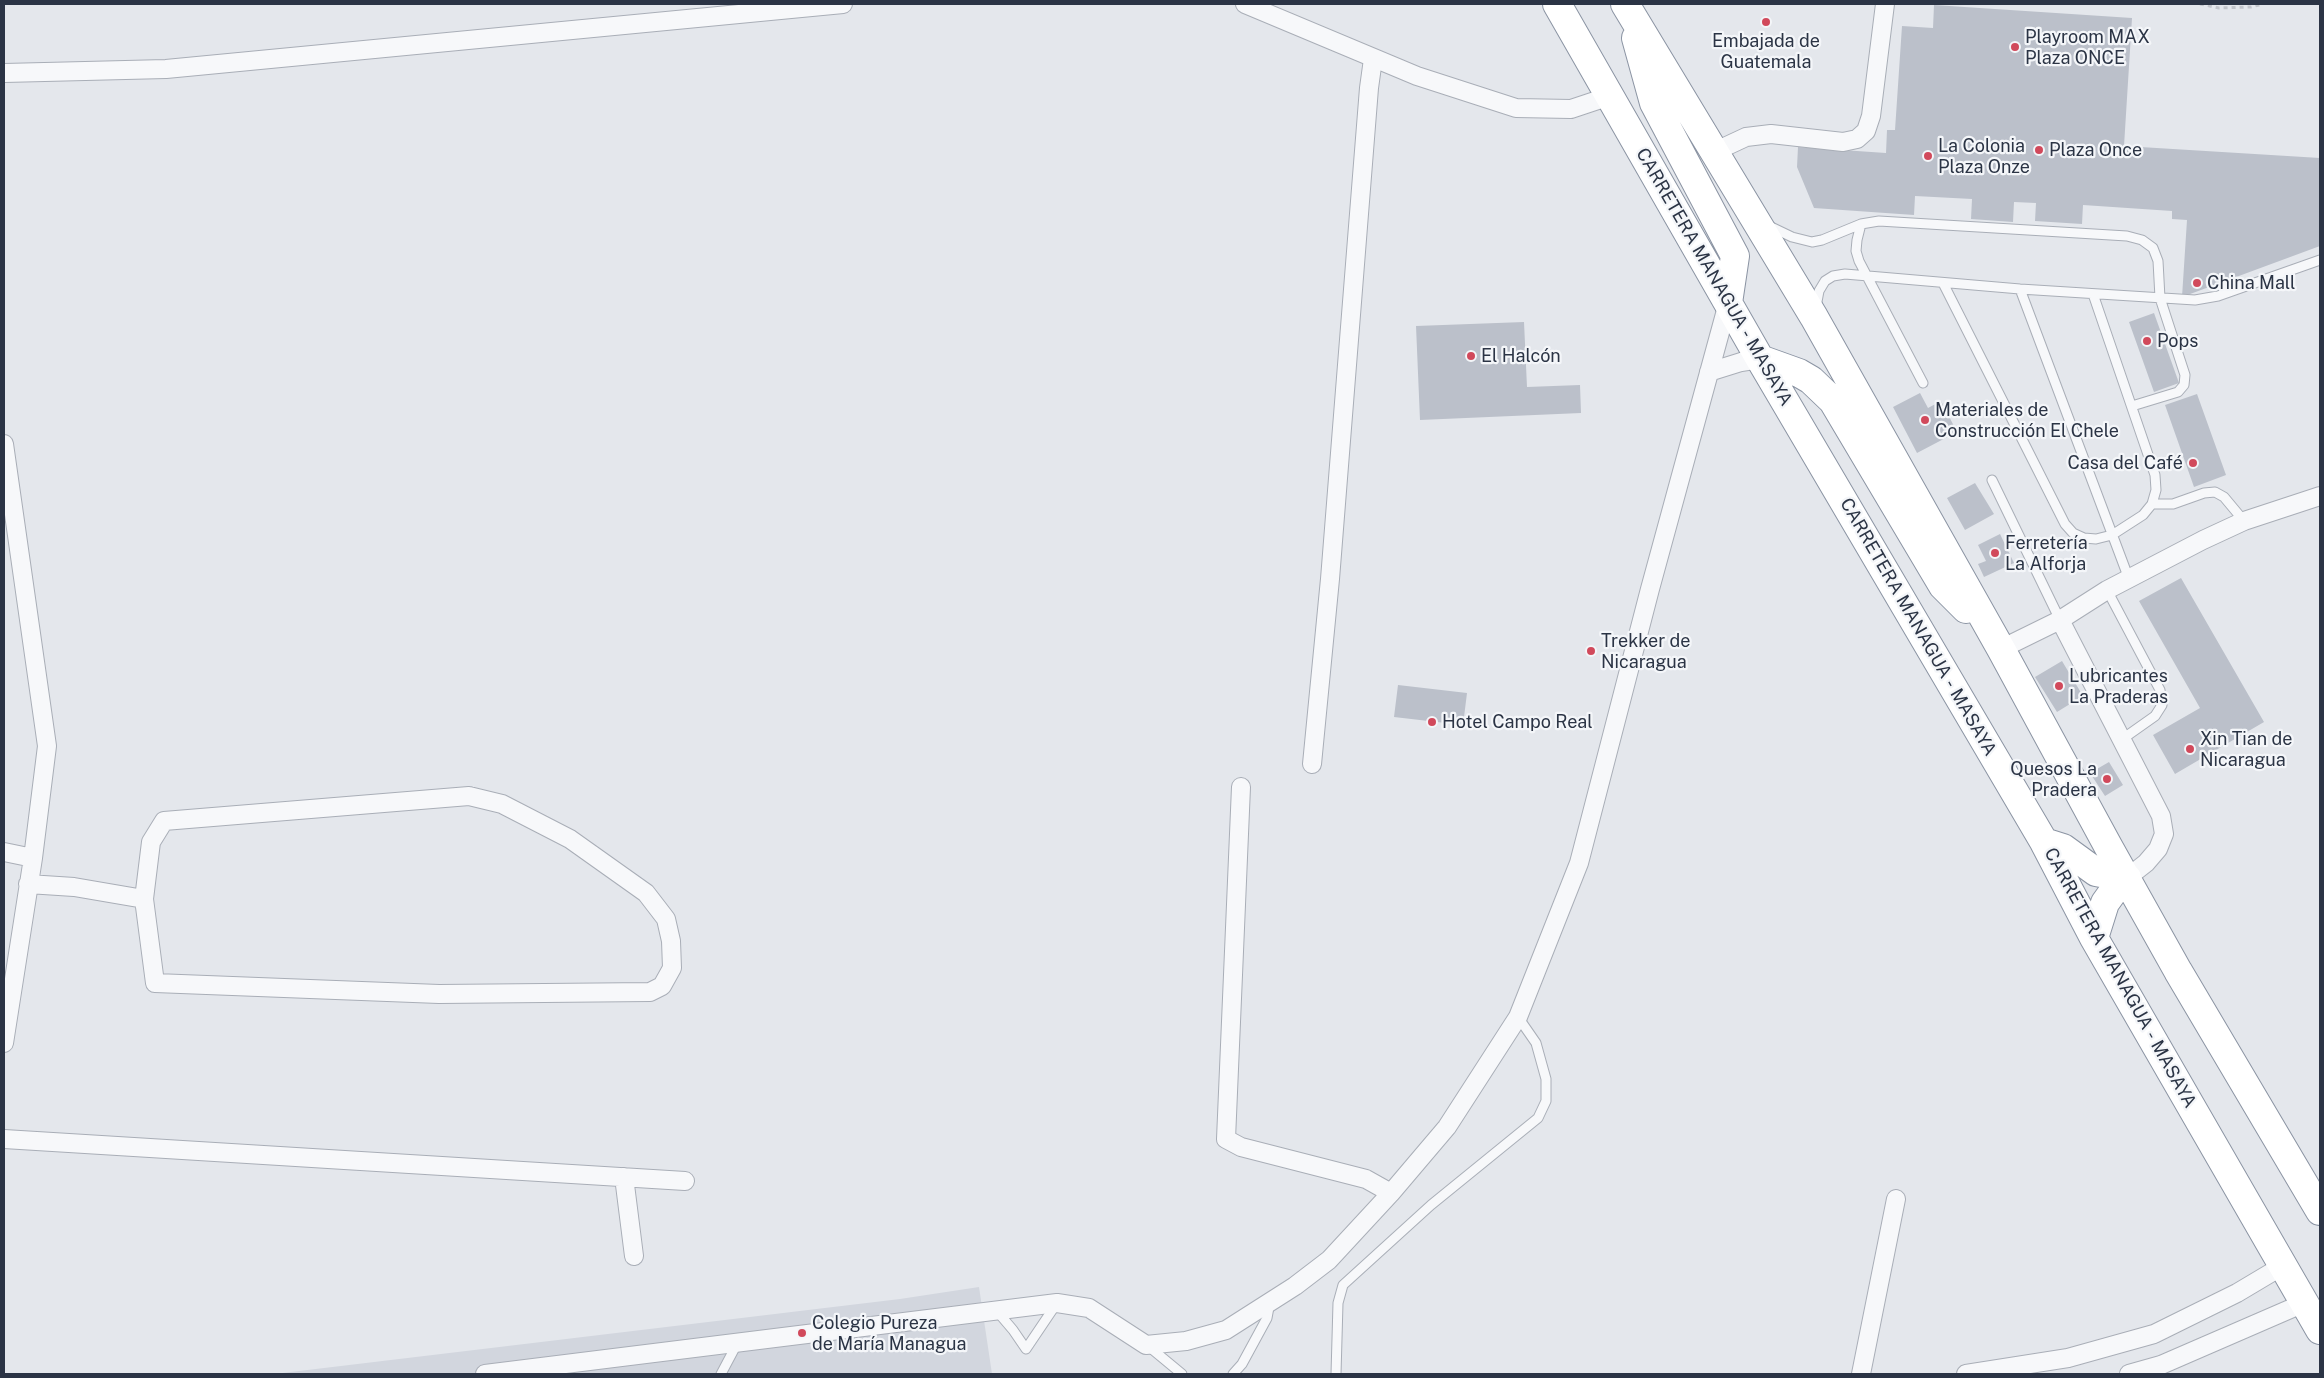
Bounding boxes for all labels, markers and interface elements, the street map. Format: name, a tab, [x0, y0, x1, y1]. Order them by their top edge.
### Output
marker: Embajada de Guatemala	[1760, 16, 1772, 28]
place label: Playroom MAX Plaza ONCE	[2025, 26, 2150, 68]
place label: Embajada de Guatemala	[1712, 30, 1820, 72]
marker: Playroom MAX Plaza ONCE	[2009, 41, 2021, 53]
place label: La Colonia Plaza Onze	[1938, 135, 2030, 178]
place label: Plaza Once	[2049, 139, 2142, 161]
street label: CARRETERA MANAGUA - MASAYA	[1631, 144, 1797, 410]
marker: Plaza Once	[2033, 144, 2045, 156]
marker: La Colonia Plaza Onze	[1922, 150, 1934, 162]
place label: China Mall	[2207, 272, 2295, 294]
marker: China Mall	[2191, 277, 2203, 289]
place label: Pops	[2157, 330, 2198, 352]
marker: Pops	[2141, 335, 2153, 347]
place label: El Halcón	[1481, 345, 1561, 367]
marker: El Halcón	[1465, 350, 1477, 362]
place label: Materiales de Construcción El Chele	[1935, 399, 2119, 442]
marker: Materiales de Construcción El Chele	[1919, 414, 1931, 426]
place label: Casa del Café	[2068, 452, 2183, 474]
marker: Casa del Café	[2187, 457, 2199, 469]
street label: CARRETERA MANAGUA - MASAYA	[1835, 494, 2001, 760]
place label: Ferretería La Alforja	[2005, 532, 2088, 574]
marker: Ferretería La Alforja	[1989, 547, 2001, 559]
place label: Trekker de Nicaragua	[1601, 630, 1691, 672]
marker: Trekker de Nicaragua	[1585, 645, 1597, 657]
place label: Lubricantes La Praderas	[2069, 665, 2168, 708]
marker: Lubricantes La Praderas	[2053, 680, 2065, 692]
place label: Hotel Campo Real	[1442, 711, 1593, 733]
marker: Hotel Campo Real	[1426, 716, 1438, 728]
place label: Xin Tian de Nicaragua	[2200, 728, 2292, 771]
marker: Xin Tian de Nicaragua	[2184, 743, 2196, 755]
place label: Quesos La Pradera	[2010, 758, 2097, 801]
marker: Quesos La Pradera	[2101, 773, 2113, 785]
street label: CARRETERA MANAGUA - MASAYA	[2039, 844, 2201, 1112]
place label: Colegio Pureza de María Managua	[812, 1312, 966, 1355]
marker: Colegio Pureza de María Managua	[796, 1327, 808, 1339]

